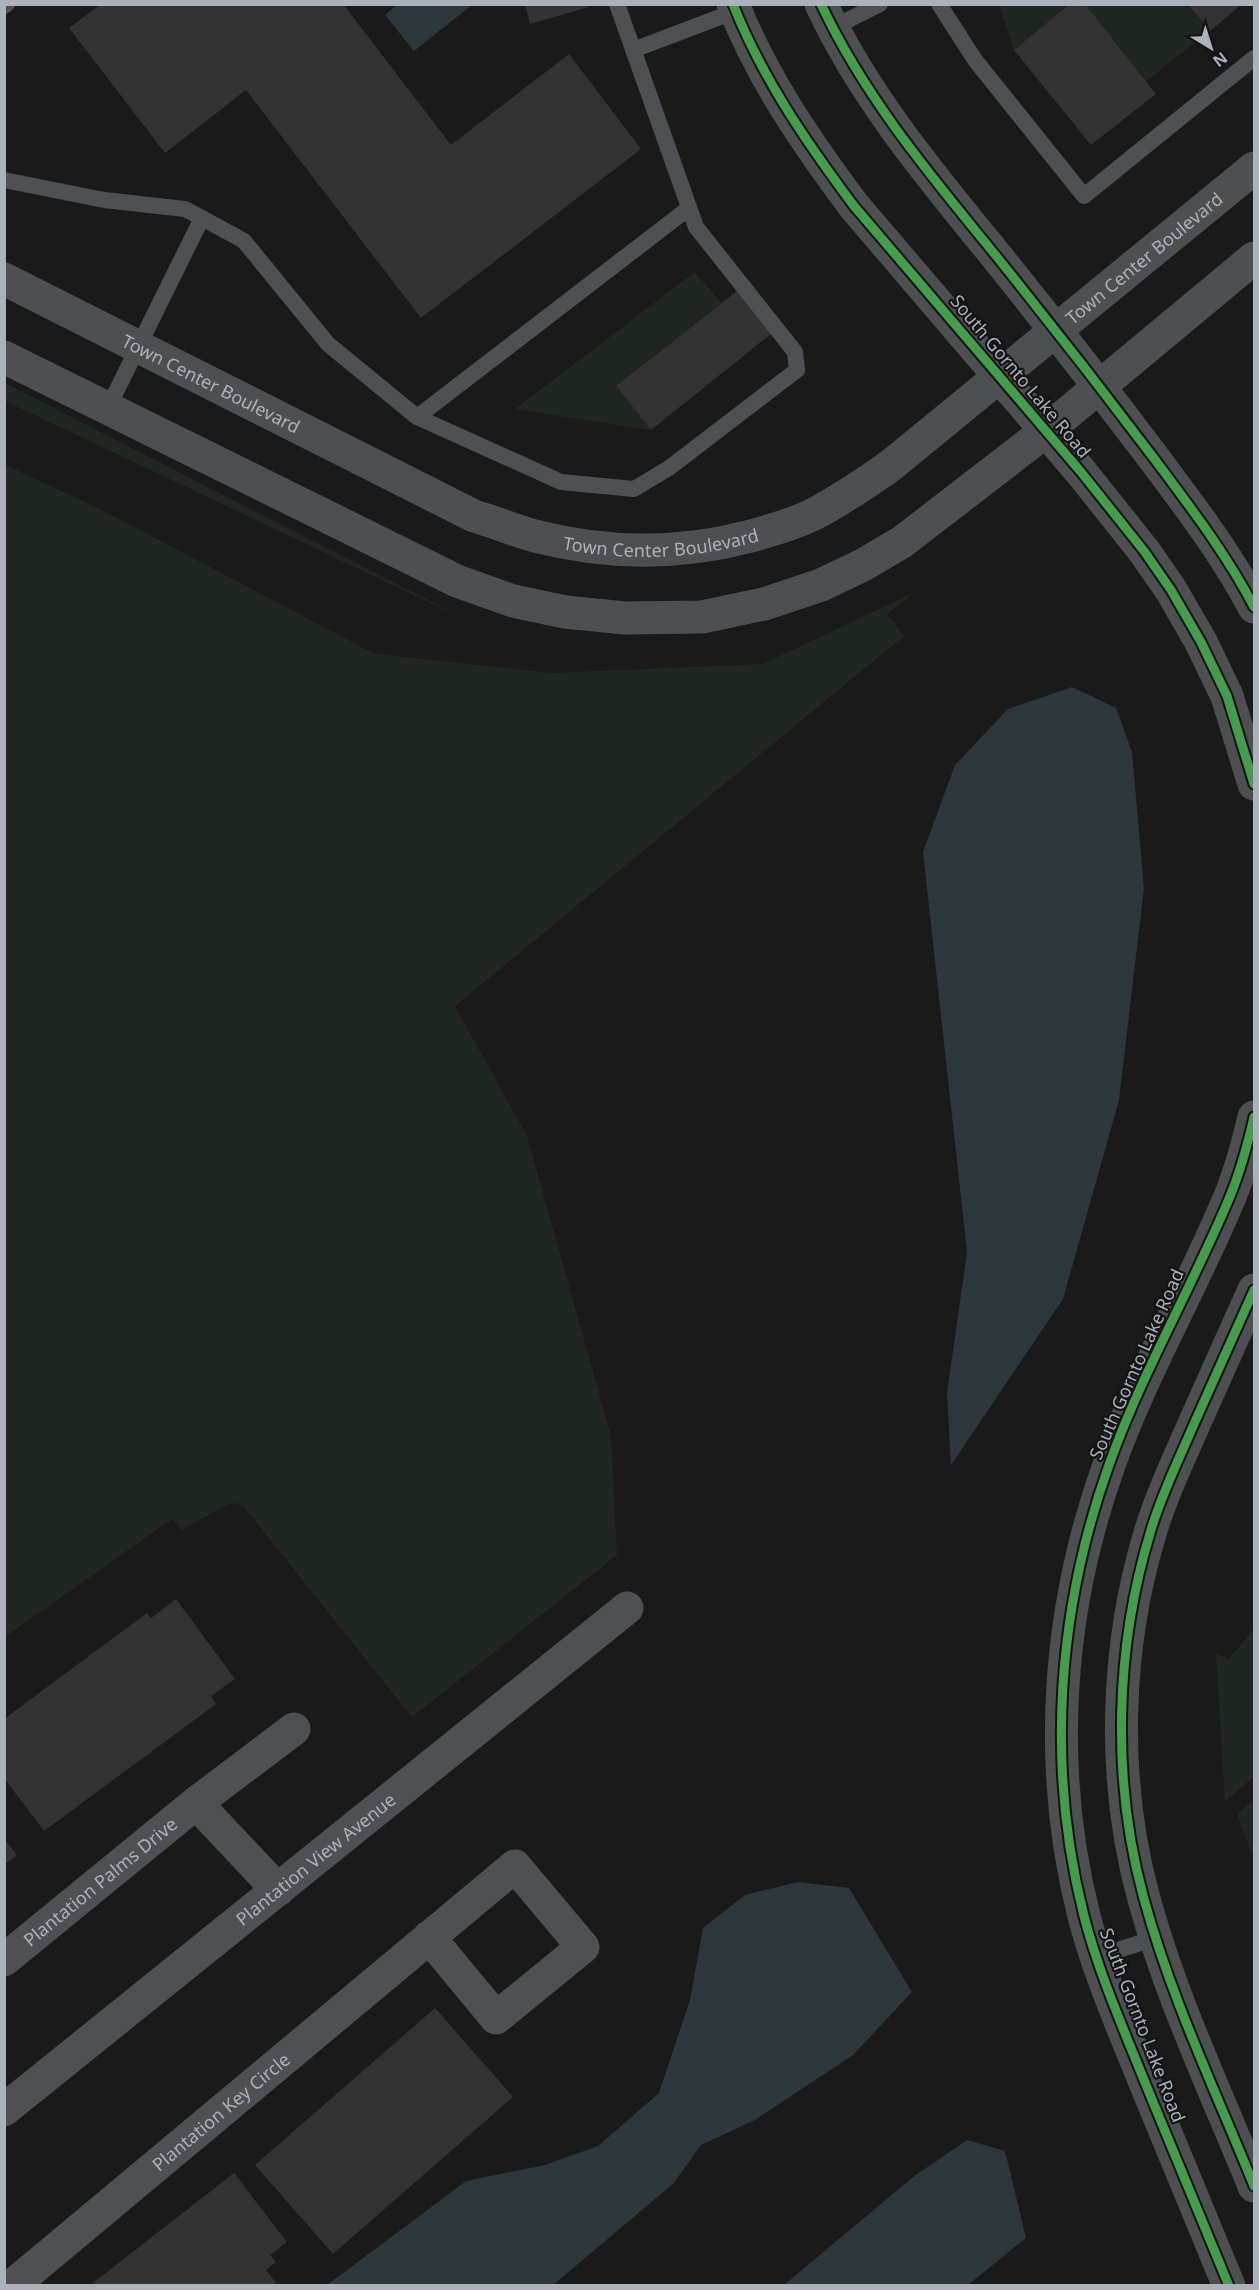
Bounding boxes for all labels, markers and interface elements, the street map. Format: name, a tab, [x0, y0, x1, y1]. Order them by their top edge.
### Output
north arrow	[1181, 18, 1241, 78]
text: N	[1208, 47, 1232, 72]
street label: Town Center Boulevard	[1060, 187, 1228, 330]
street label: South Gornto Lake Road	[946, 289, 1096, 463]
street label: Town Center Boulevard	[118, 329, 304, 438]
street label: Town Center Boulevard	[561, 523, 761, 562]
street label: South Gornto Lake Road	[1083, 1265, 1189, 1463]
street label: Plantation View Avenue	[231, 1787, 400, 1931]
street label: Plantation Palms Drive	[18, 1812, 182, 1951]
street label: South Gornto Lake Road	[1095, 1925, 1191, 2125]
street label: Plantation Key Circle	[147, 2047, 295, 2176]

